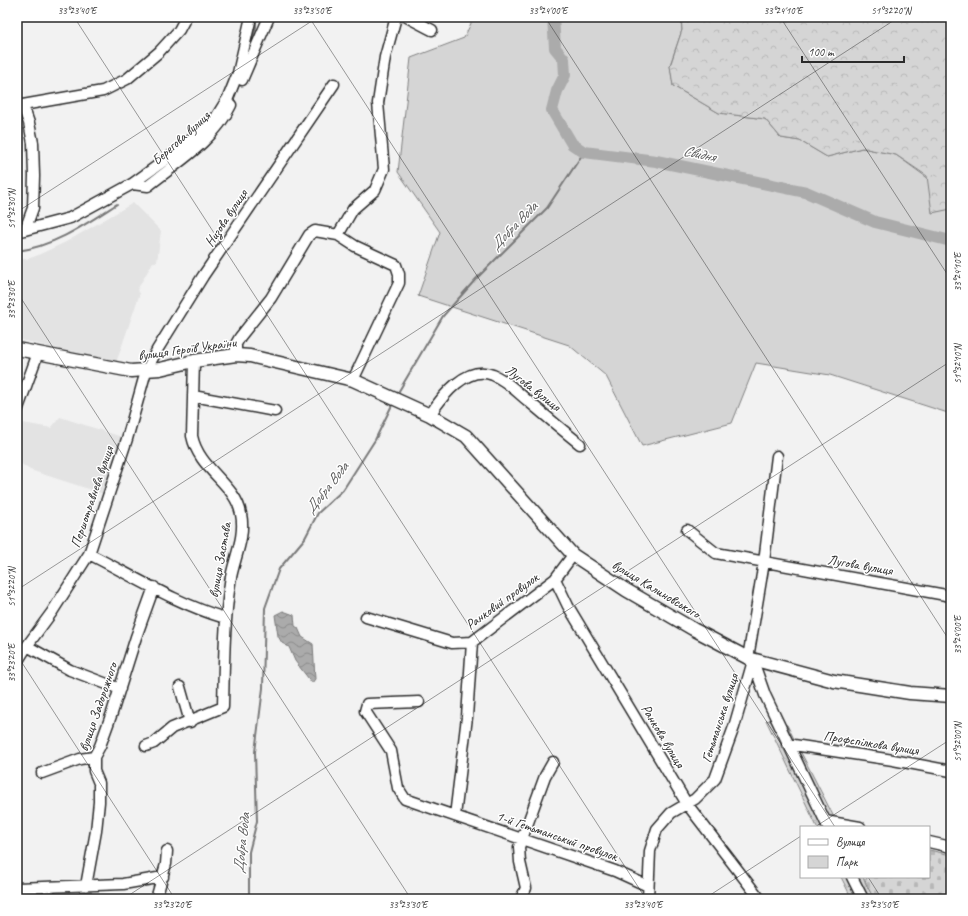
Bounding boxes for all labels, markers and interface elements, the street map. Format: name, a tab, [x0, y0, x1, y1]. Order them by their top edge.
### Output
text: 33°23'40"E	[58, 4, 98, 17]
text: 33°23'50"E	[293, 4, 333, 17]
text: 33°24'00"E	[529, 4, 569, 17]
text: 33°24'10"E	[764, 4, 804, 17]
text: 51°32'20"N	[871, 4, 913, 17]
scale bar	[802, 38, 904, 64]
text: 100 m	[808, 44, 835, 60]
street label: Берегова вулиця	[148, 107, 214, 169]
water label: Свидня	[681, 141, 719, 167]
street label: Низова вулиця	[201, 185, 252, 250]
text: 51°32'30"N	[5, 187, 18, 229]
water label: Добра Вода	[486, 197, 543, 255]
text: 33°24'10"E	[951, 251, 964, 291]
text: 33°23'30"E	[5, 279, 18, 319]
street label: вулиця Героїв України	[137, 334, 238, 364]
text: 51°32'10"N	[951, 342, 964, 384]
street label: Лугова вулиця	[502, 361, 565, 416]
street label: Першотравнева вулиця	[67, 443, 118, 550]
water label: Добра Вода	[300, 457, 354, 518]
street label: вулиця Застава	[205, 520, 235, 599]
street label: Лугова вулиця	[826, 551, 895, 579]
street label: вулиця Калиновського	[609, 556, 705, 623]
text: 51°32'20"N	[5, 565, 18, 607]
street label: Ранковий провулок	[462, 568, 543, 633]
text: 33°24'00"E	[951, 614, 964, 654]
text: 33°23'20"E	[5, 642, 18, 682]
street label: вулиця Задорожного	[75, 658, 122, 754]
street label: Гетьманська вулиця	[698, 670, 743, 764]
street label: Ранкова вулиця	[637, 701, 689, 772]
text: 51°32'00"N	[951, 720, 964, 762]
street label: Профспілкова вулиця	[822, 727, 921, 759]
street label: 1-й Гетьманський провулок	[494, 807, 622, 865]
water label: Добра Вода	[229, 811, 255, 875]
legend	[800, 826, 930, 878]
text: Вулиця	[836, 834, 865, 850]
text: Парк	[836, 854, 859, 870]
text: 33°23'20"E	[153, 898, 193, 911]
text: 33°23'30"E	[389, 898, 429, 911]
text: 33°23'40"E	[624, 898, 664, 911]
text: 33°23'50"E	[860, 898, 900, 911]

